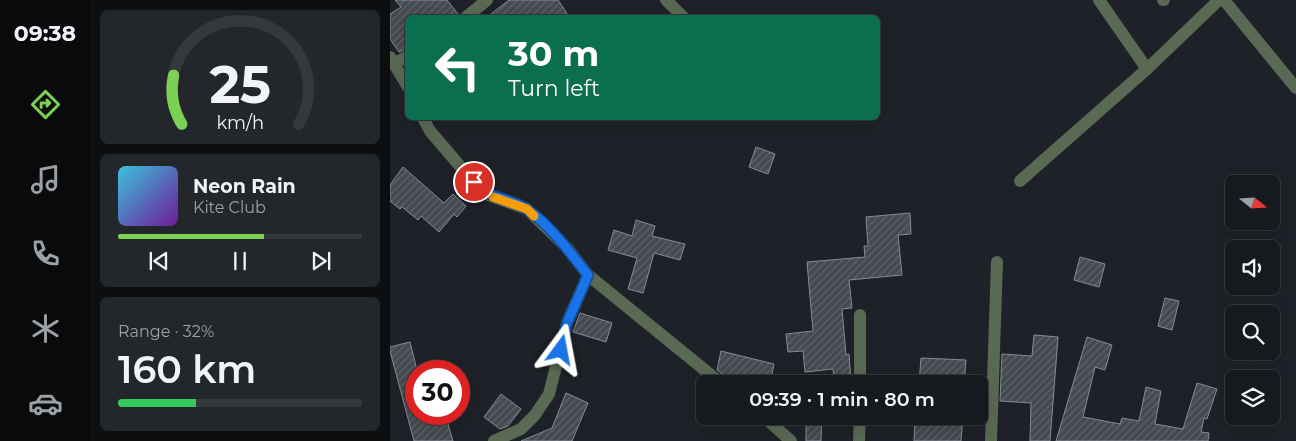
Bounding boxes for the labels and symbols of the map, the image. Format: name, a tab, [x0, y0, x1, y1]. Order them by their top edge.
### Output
pin	[453, 161, 495, 203]
north arrow	[1225, 175, 1280, 230]
position arrow	[534, 323, 586, 375]
speed limit sign: 30	[405, 360, 470, 425]

